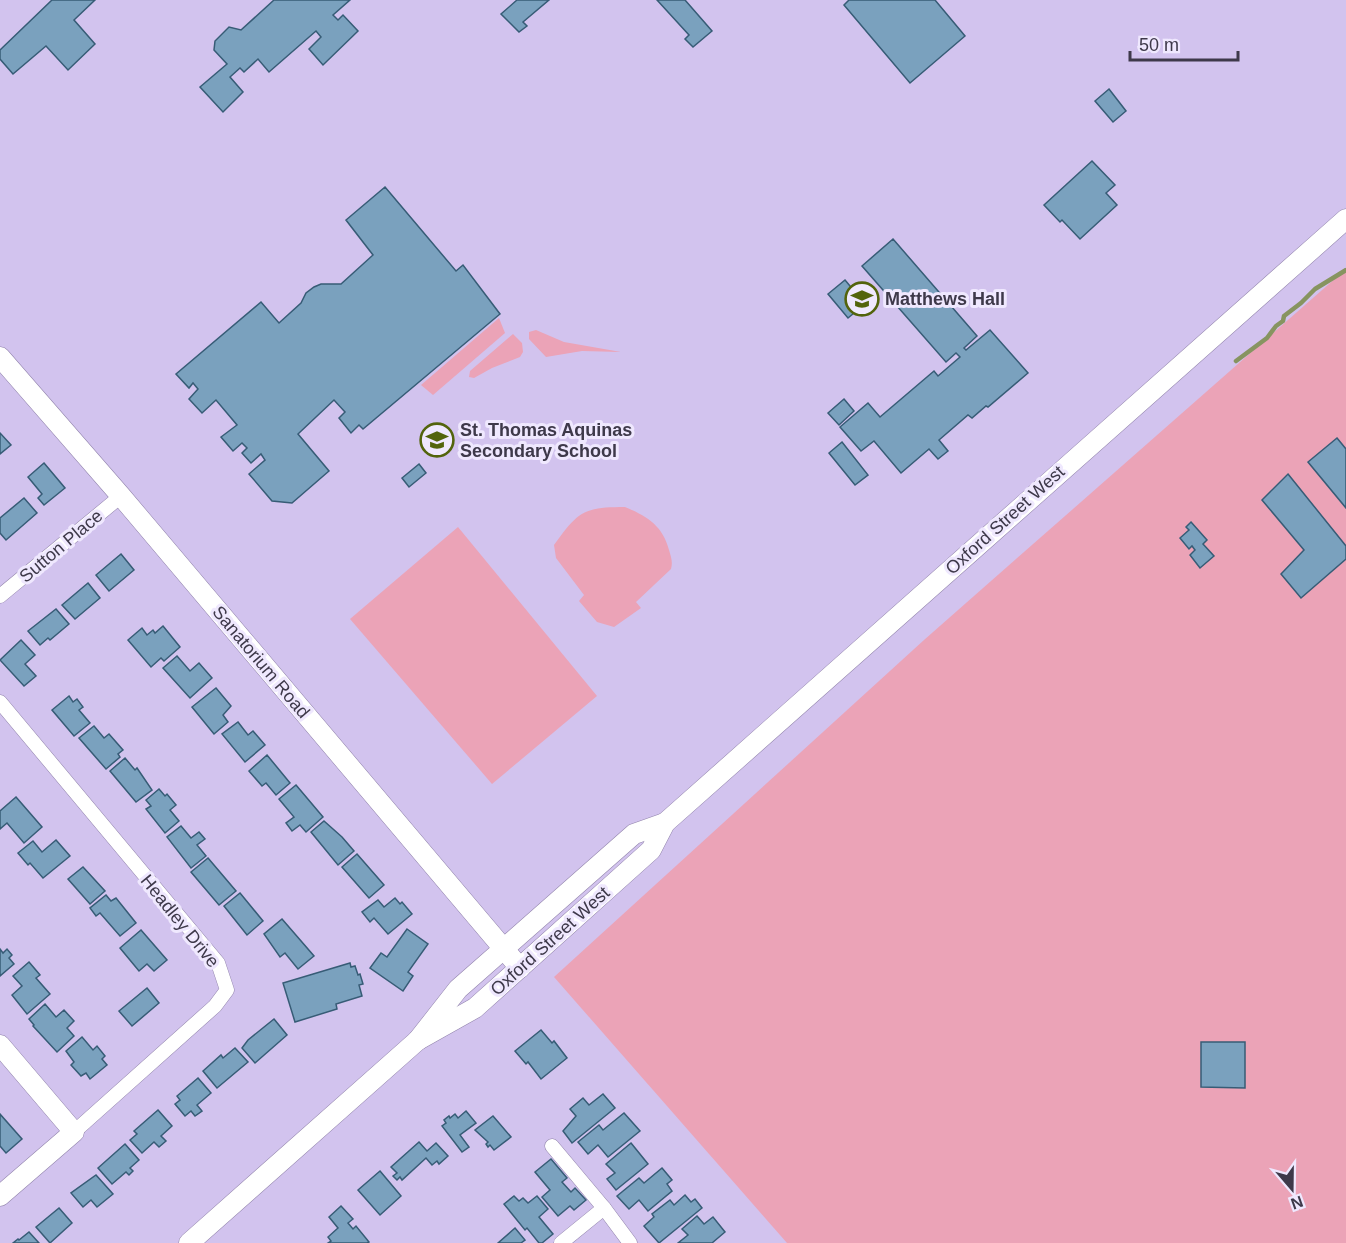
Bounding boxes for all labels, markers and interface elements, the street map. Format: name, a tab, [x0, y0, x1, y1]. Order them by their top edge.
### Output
scale bar	[1130, 24, 1238, 62]
text: 50 m	[1139, 35, 1179, 55]
school or university icon: Matthews Hall	[844, 281, 880, 317]
place label: Matthews Hall	[885, 289, 1005, 309]
place label: St. Thomas Aquinas Secondary School	[460, 420, 632, 461]
school or university icon: St. Thomas Aquinas Secondary School	[419, 422, 455, 458]
street label: Oxford Street West	[942, 461, 1068, 579]
street label: Sutton Place	[15, 506, 107, 586]
street label: Sanatorium Road	[208, 602, 314, 722]
street label: Headley Drive	[137, 871, 223, 971]
street label: Oxford Street West	[487, 882, 613, 1000]
north arrow	[1262, 1159, 1322, 1219]
text: N	[1289, 1193, 1305, 1213]

